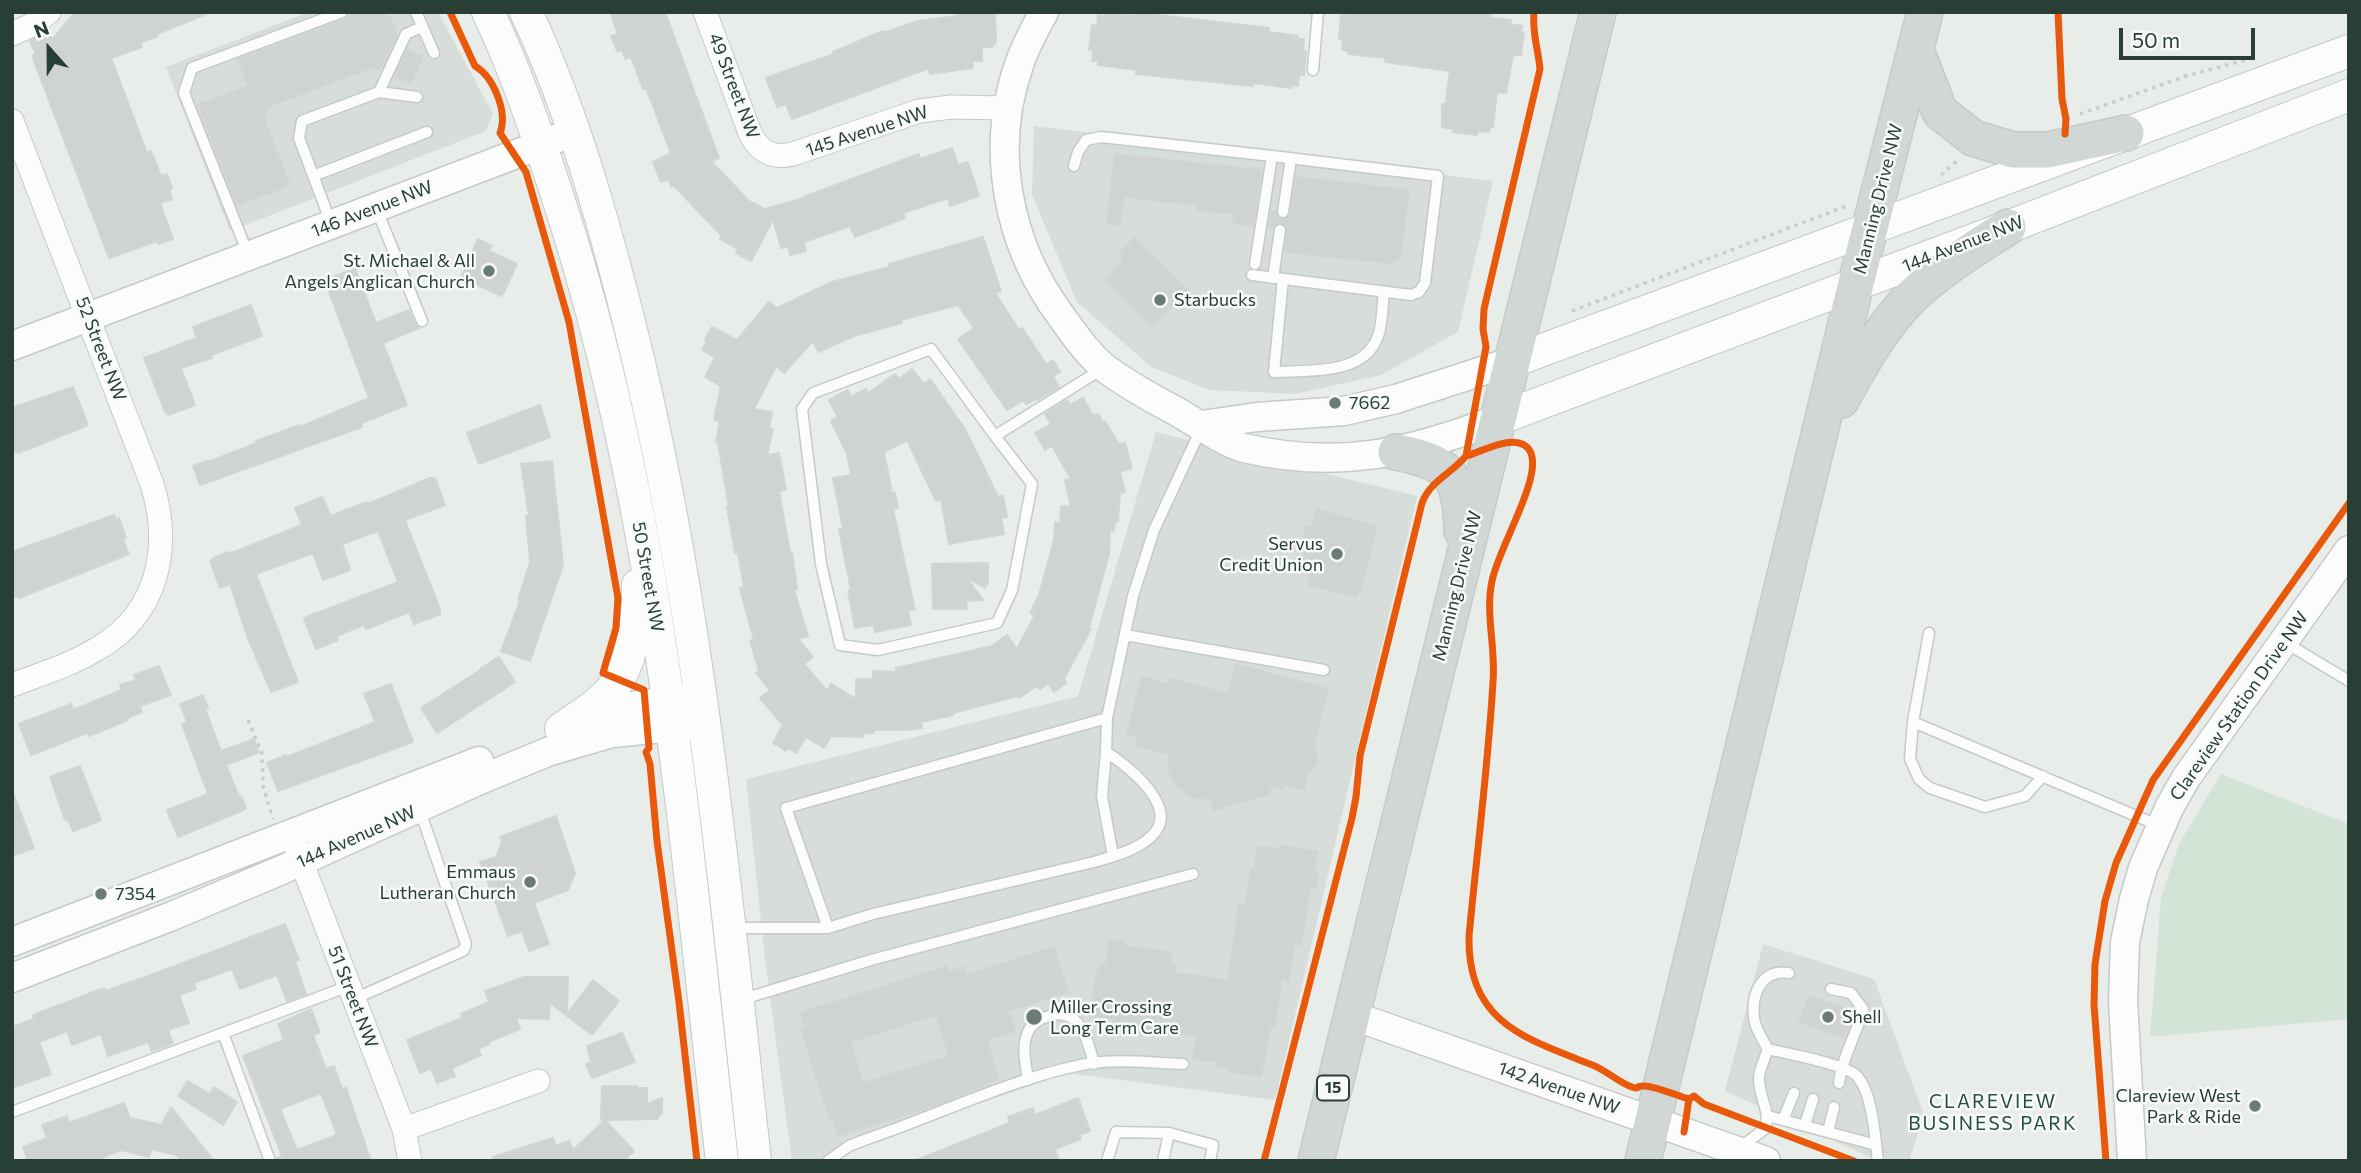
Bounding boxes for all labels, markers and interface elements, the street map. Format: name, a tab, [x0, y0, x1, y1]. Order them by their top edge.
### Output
north arrow	[14, 14, 84, 84]
scale bar	[2123, 14, 2260, 58]
text: N	[31, 16, 52, 42]
text: 50 m	[2132, 27, 2180, 52]
street label: 49 Street NW	[704, 30, 764, 142]
street label: 145 Avenue NW	[803, 101, 931, 161]
street label: Manning Drive NW	[1849, 122, 1907, 276]
street label: 146 Avenue NW	[308, 176, 436, 242]
street label: 144 Avenue NW	[1899, 211, 2027, 277]
place label: St. Michael & All Angels Anglican Church	[284, 250, 475, 292]
marker: St. Michael & All Angels Anglican Church	[481, 263, 497, 279]
place label: Starbucks	[1174, 289, 1256, 311]
marker: Starbucks	[1152, 292, 1168, 308]
street label: 52 Street NW	[71, 294, 131, 404]
place label: 7662	[1349, 392, 1390, 414]
marker: 7662	[1327, 395, 1343, 411]
street label: Manning Drive NW	[1428, 509, 1486, 663]
street label: 50 Street NW	[628, 520, 668, 634]
place label: Servus Credit Union	[1219, 533, 1323, 576]
marker: Servus Credit Union	[1329, 546, 1345, 562]
street label: Clareview Station Drive NW	[2165, 607, 2313, 805]
street label: 144 Avenue NW	[293, 801, 419, 873]
place label: Emmaus Lutheran Church	[379, 861, 516, 903]
marker: Emmaus Lutheran Church	[522, 874, 538, 890]
place label: 7354	[115, 883, 156, 905]
marker: 7354	[93, 886, 109, 902]
street label: 51 Street NW	[324, 943, 382, 1051]
place label: Miller Crossing Long Term Care	[1050, 996, 1179, 1038]
place label: Shell	[1842, 1006, 1882, 1028]
marker: Miller Crossing Long Term Care	[1024, 1007, 1044, 1027]
marker: Shell	[1820, 1009, 1836, 1025]
street label: 142 Avenue NW	[1495, 1057, 1623, 1119]
road number: 15	[1317, 1076, 1349, 1100]
place label: Clareview West Park & Ride	[2115, 1085, 2241, 1128]
district label: CLAREVIEW BUSINESS PARK	[1910, 1091, 2076, 1135]
marker: Clareview West Park & Ride	[2247, 1098, 2263, 1114]

